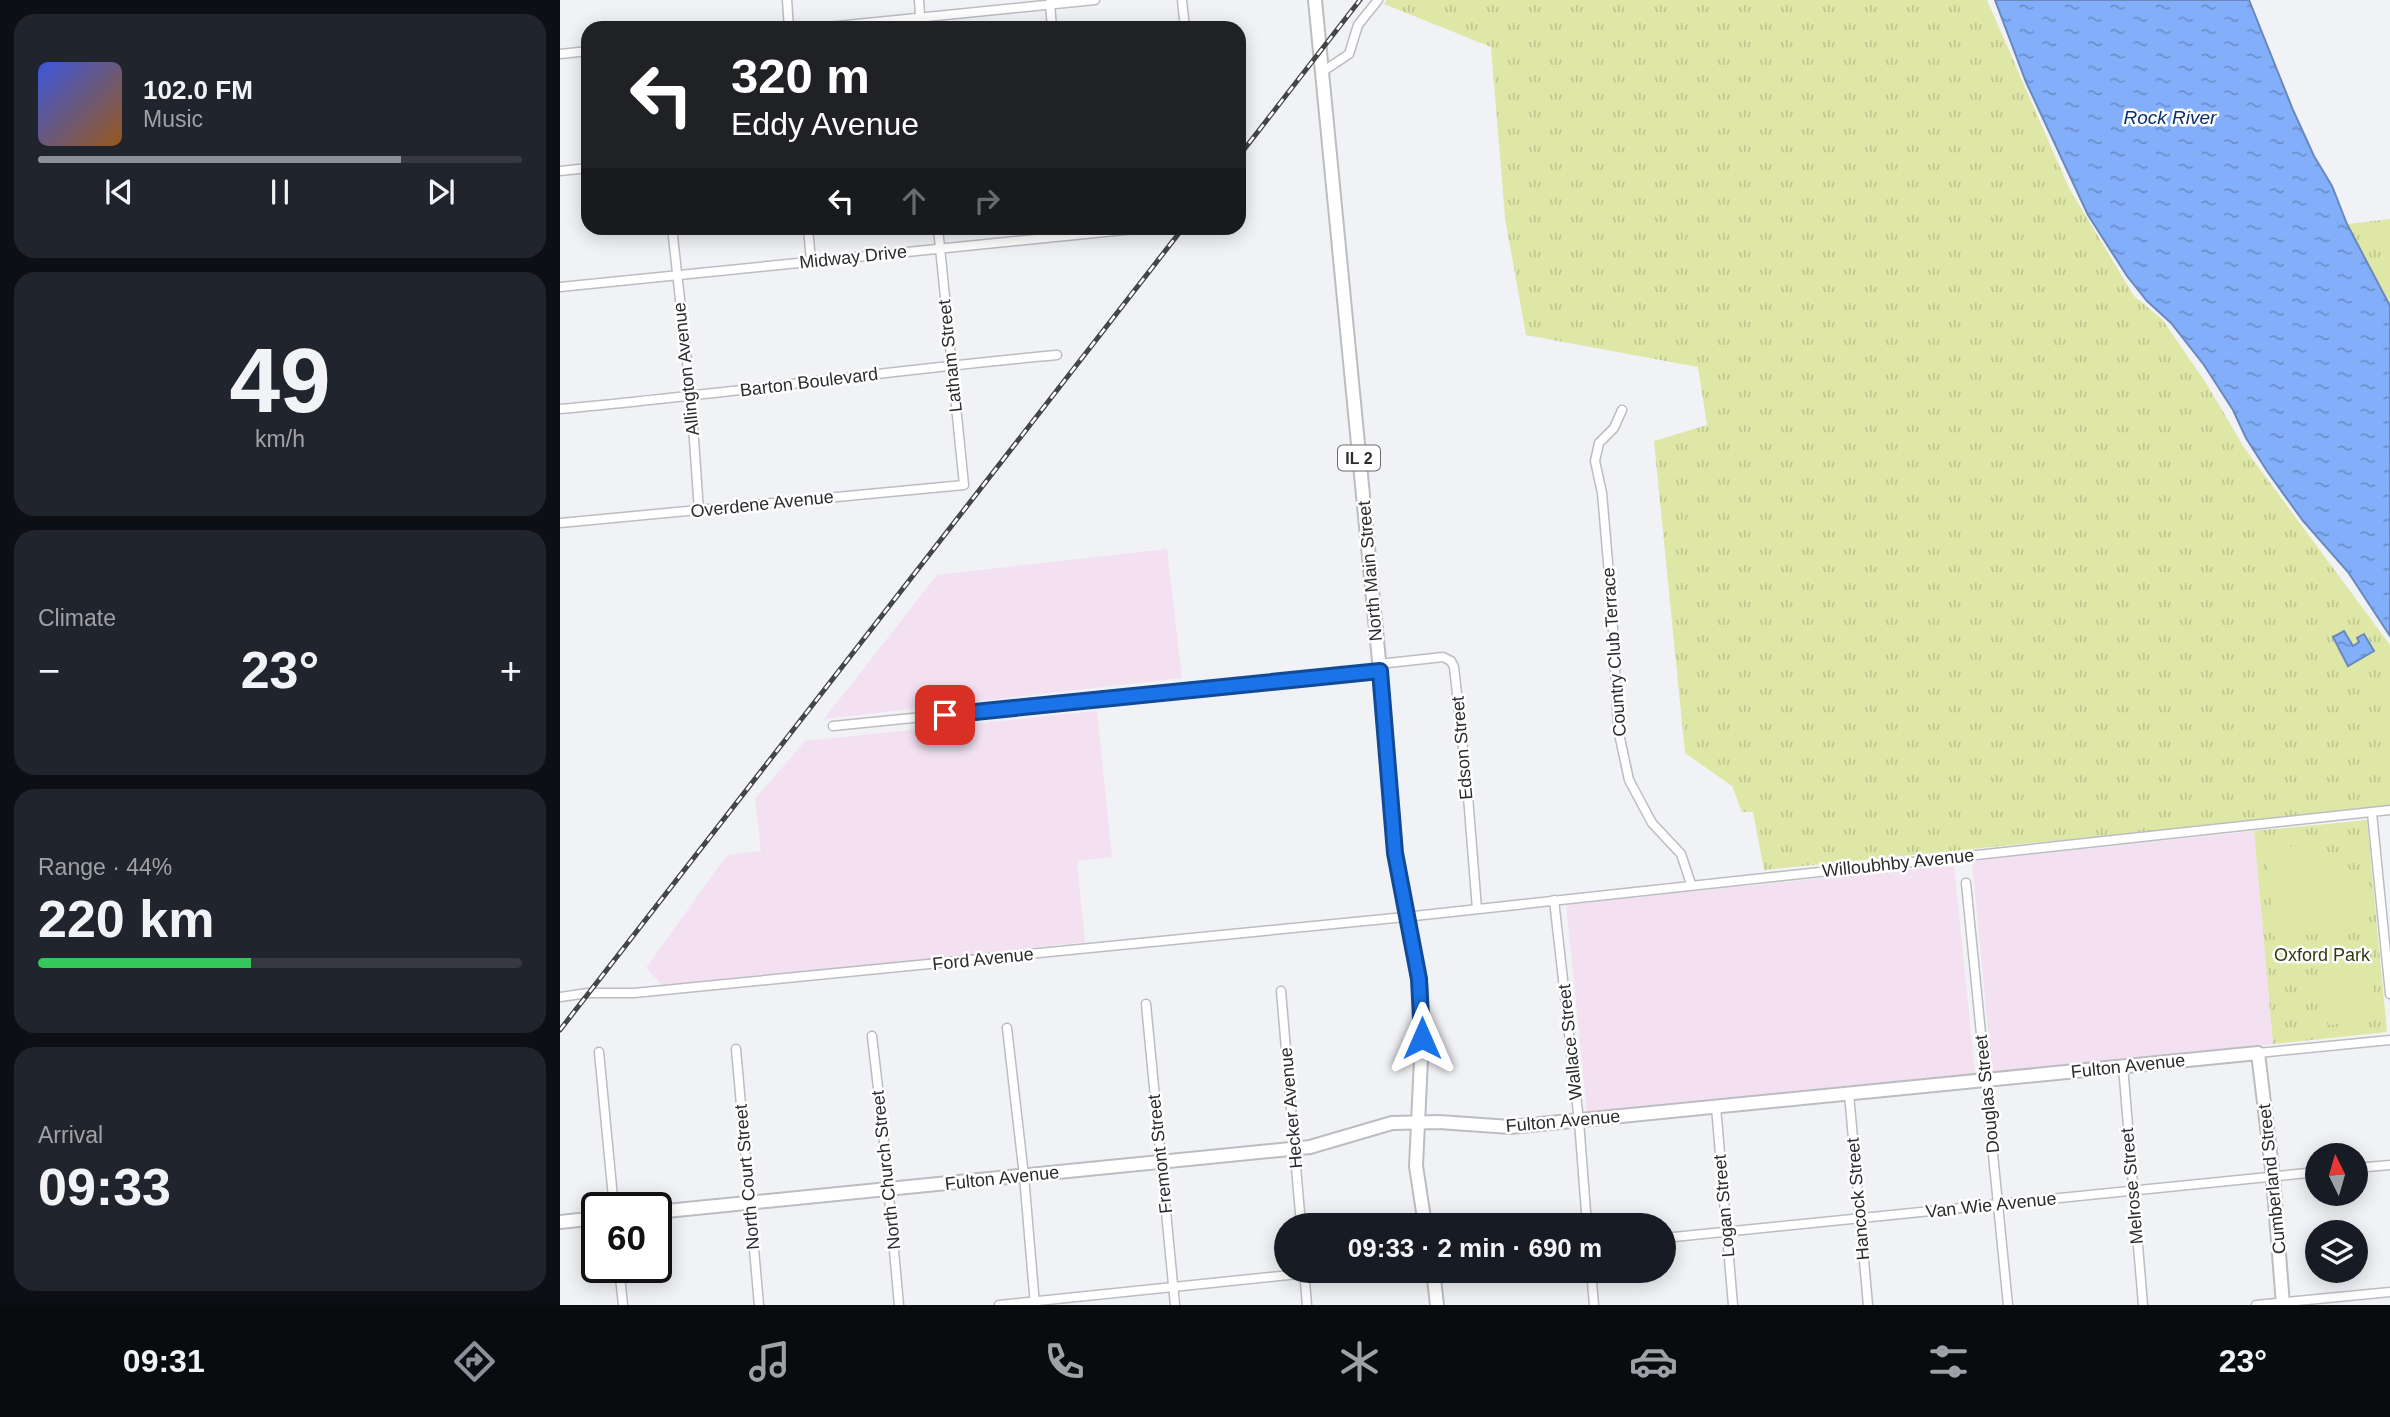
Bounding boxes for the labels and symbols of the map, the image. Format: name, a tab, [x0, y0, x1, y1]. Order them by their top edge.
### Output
water label: Rock River	[2124, 107, 2217, 128]
street label: Midway Drive	[798, 241, 908, 273]
street label: Latham Street	[934, 299, 966, 413]
street label: Allington Avenue	[669, 301, 703, 437]
street label: Barton Boulevard	[739, 364, 879, 400]
road number: IL 2	[1338, 446, 1380, 471]
street label: Overdene Avenue	[689, 487, 835, 521]
street label: North Main Street	[1354, 500, 1386, 642]
street label: Country Club Terrace	[1598, 567, 1630, 737]
pin	[915, 685, 975, 745]
street label: Edson Street	[1448, 695, 1476, 801]
street label: Willoubhby Avenue	[1821, 845, 1975, 881]
street label: Ford Avenue	[931, 944, 1035, 974]
park label: Oxford Park	[2274, 945, 2371, 965]
street label: Wallace Street	[1554, 983, 1586, 1101]
position arrow	[1385, 1001, 1459, 1075]
street label: Douglas Street	[1971, 1034, 2003, 1154]
street label: Hecker Avenue	[1276, 1046, 1306, 1170]
street label: Fulton Avenue	[2070, 1050, 2186, 1082]
street label: North Church Street	[868, 1089, 904, 1251]
street label: Fremont Street	[1144, 1093, 1176, 1215]
street label: North Court Street	[731, 1103, 763, 1251]
street label: Cumberland Street	[2254, 1103, 2290, 1255]
street label: Fulton Avenue	[1505, 1106, 1621, 1136]
street label: Melrose Street	[2117, 1127, 2147, 1245]
street label: Hancock Street	[1843, 1137, 1873, 1261]
north arrow	[2305, 1143, 2368, 1206]
street label: Logan Street	[1710, 1154, 1738, 1258]
street label: Fulton Avenue	[944, 1162, 1060, 1194]
street label: Van Wie Avenue	[1925, 1188, 2057, 1222]
speed limit sign: 60	[581, 1192, 672, 1283]

